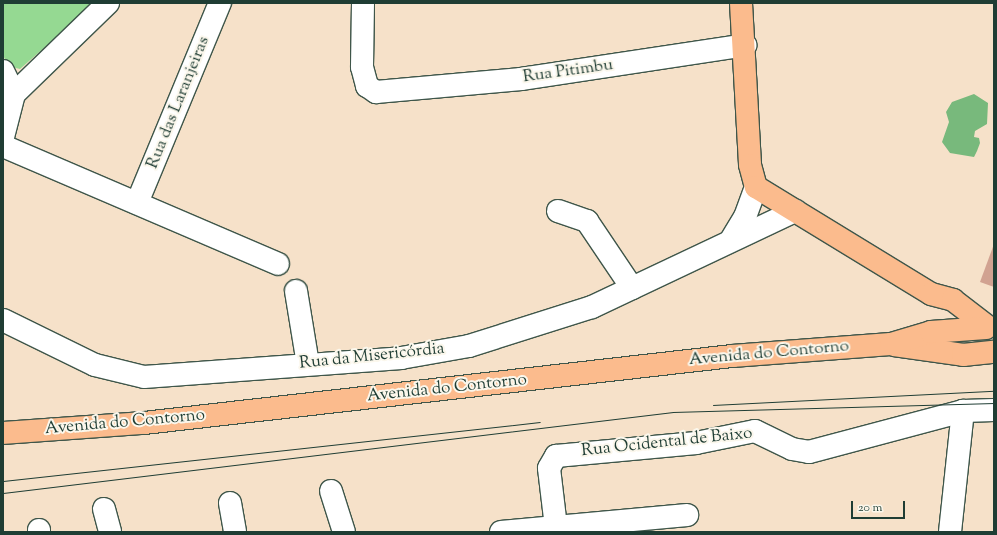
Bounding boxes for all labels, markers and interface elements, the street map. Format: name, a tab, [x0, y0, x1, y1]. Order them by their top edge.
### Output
street label: Rua das Laranjeiras	[143, 34, 215, 172]
street label: Rua Pitimbu	[522, 56, 614, 88]
street label: Avenida do Contorno	[688, 337, 850, 371]
street label: Rua da Misericórdia	[298, 339, 446, 375]
street label: Avenida do Contorno	[366, 370, 528, 408]
street label: Avenida do Contorno	[44, 406, 206, 440]
street label: Rua Ocidental de Baixo	[580, 424, 754, 462]
scale bar	[853, 493, 907, 519]
text: 20 m	[858, 499, 882, 517]

